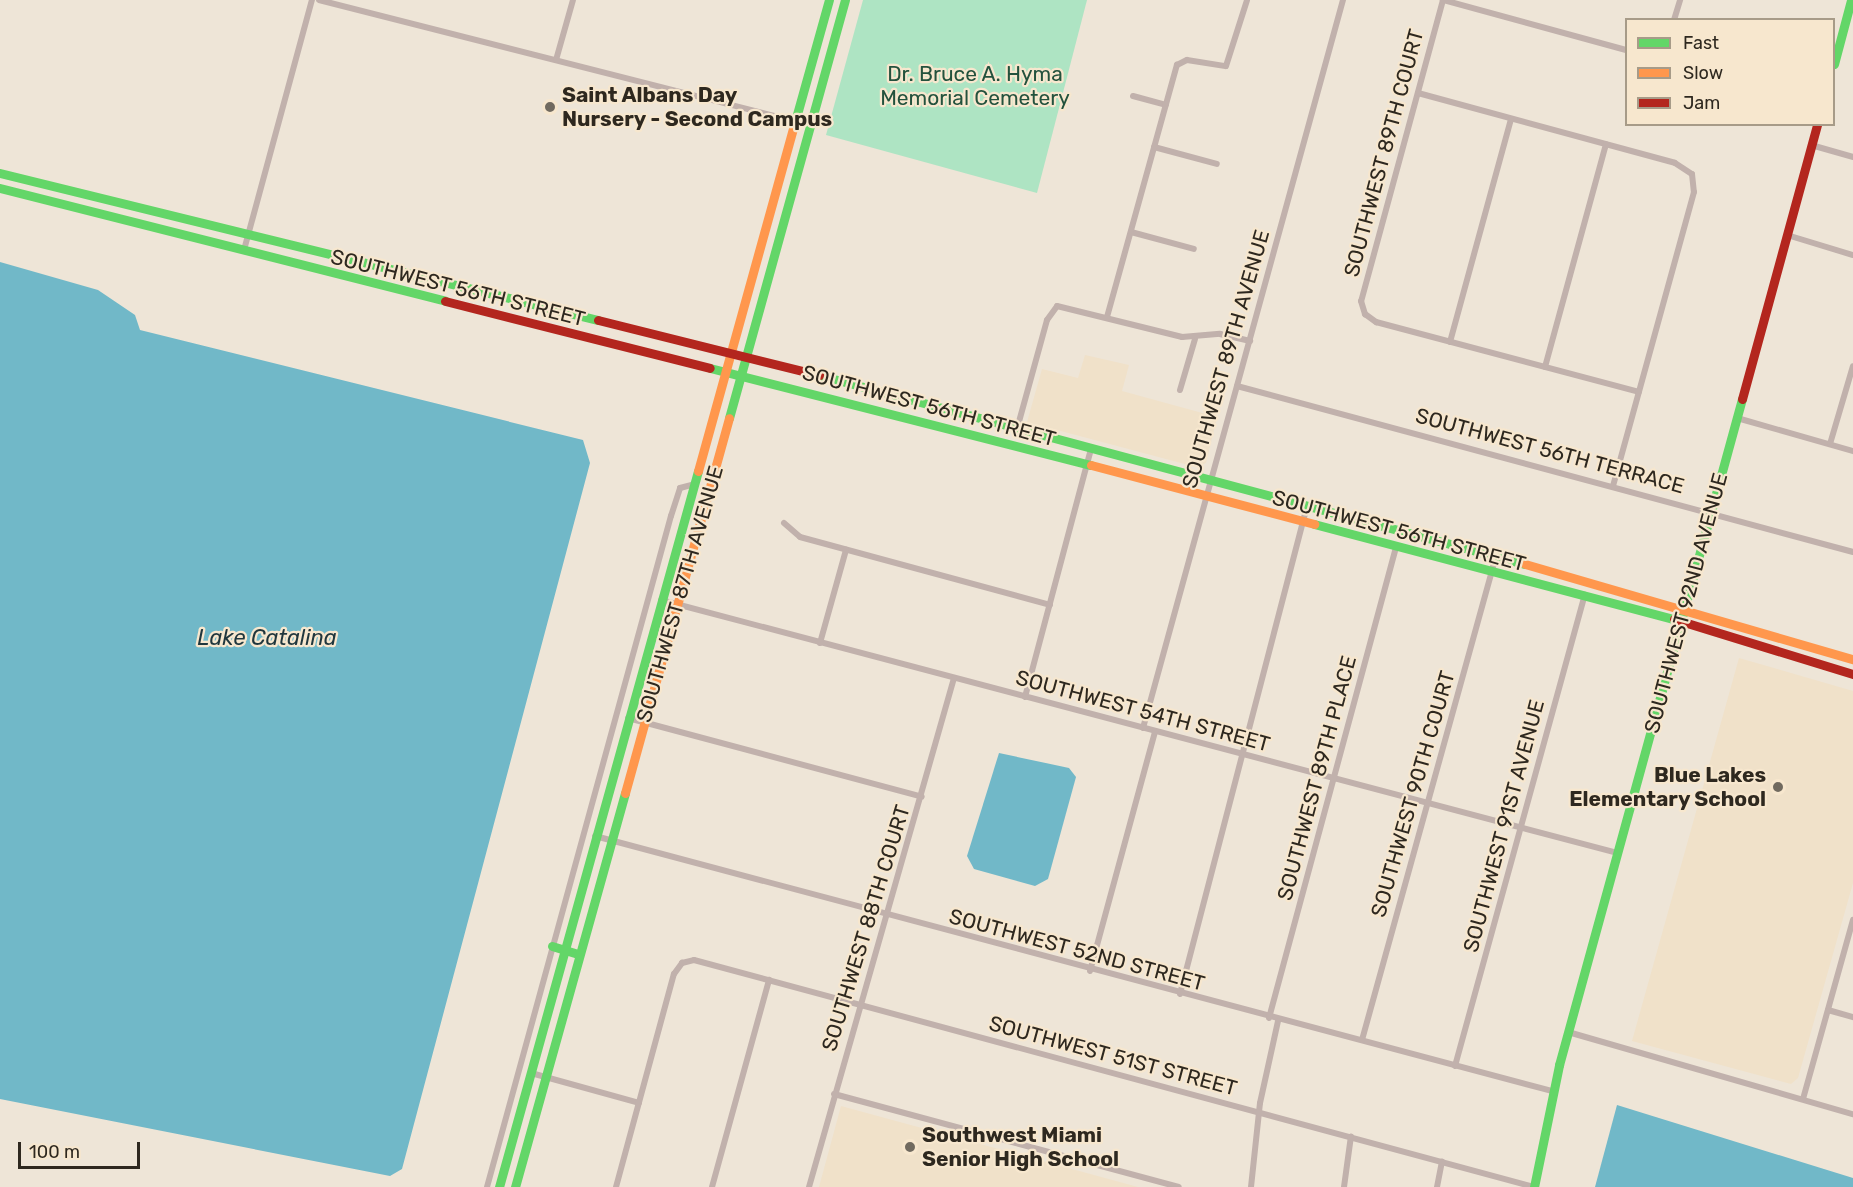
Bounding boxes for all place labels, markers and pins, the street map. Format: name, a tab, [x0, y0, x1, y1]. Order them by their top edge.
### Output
place label: Saint Albans Day Nursery - Second Campus	[562, 82, 833, 132]
marker: Saint Albans Day Nursery - Second Campus	[543, 100, 557, 114]
place label: Blue Lakes Elementary School	[1569, 762, 1766, 812]
marker: Blue Lakes Elementary School	[1771, 780, 1785, 794]
place label: Southwest Miami Senior High School	[922, 1122, 1119, 1172]
marker: Southwest Miami Senior High School	[903, 1140, 917, 1154]

